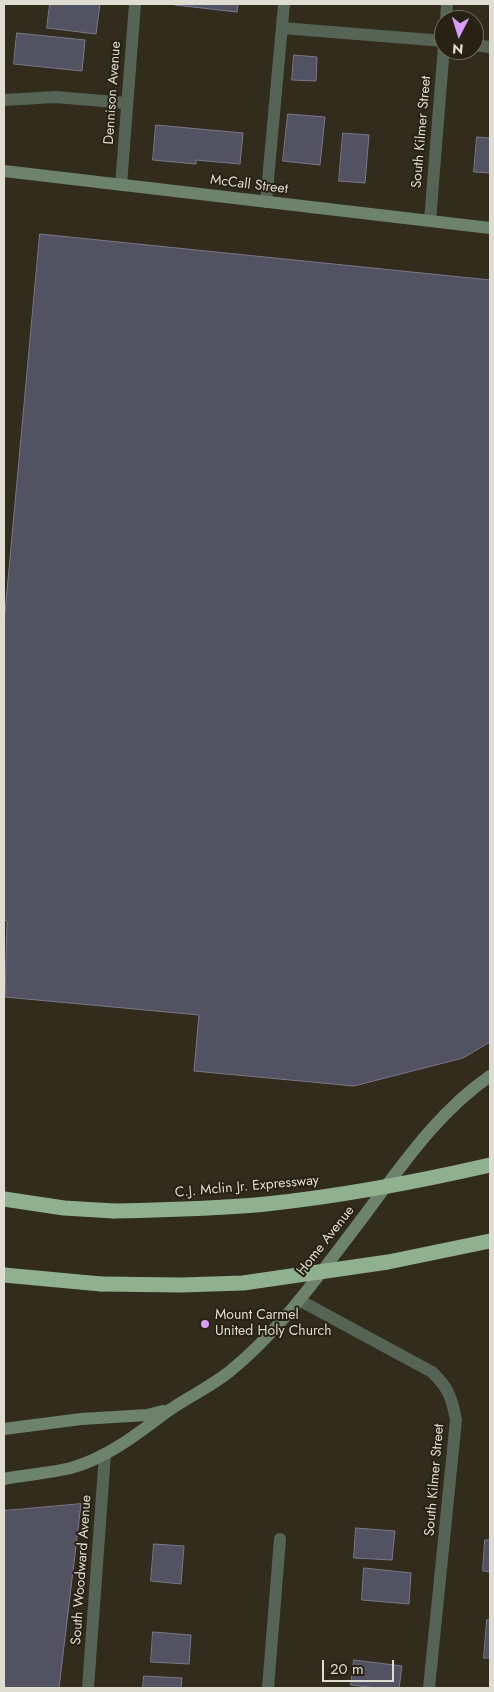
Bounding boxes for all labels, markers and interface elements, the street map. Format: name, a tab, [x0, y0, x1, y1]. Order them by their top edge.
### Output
north arrow	[434, 10, 484, 60]
text: N	[451, 38, 464, 59]
street label: Dennison Avenue	[101, 41, 125, 145]
street label: South Kilmer Street	[409, 75, 435, 189]
street label: McCall Street	[209, 172, 289, 198]
street label: C.J. Mclin Jr. Expressway	[174, 1172, 320, 1202]
street label: Home Avenue	[294, 1203, 358, 1279]
place label: Mount Carmel United Holy Church	[215, 1308, 332, 1340]
marker: Mount Carmel United Holy Church	[199, 1318, 211, 1330]
street label: South Kilmer Street	[422, 1423, 448, 1537]
street label: South Woodward Avenue	[68, 1494, 96, 1646]
scale bar	[324, 1650, 396, 1682]
text: 20 m	[330, 1658, 364, 1680]

